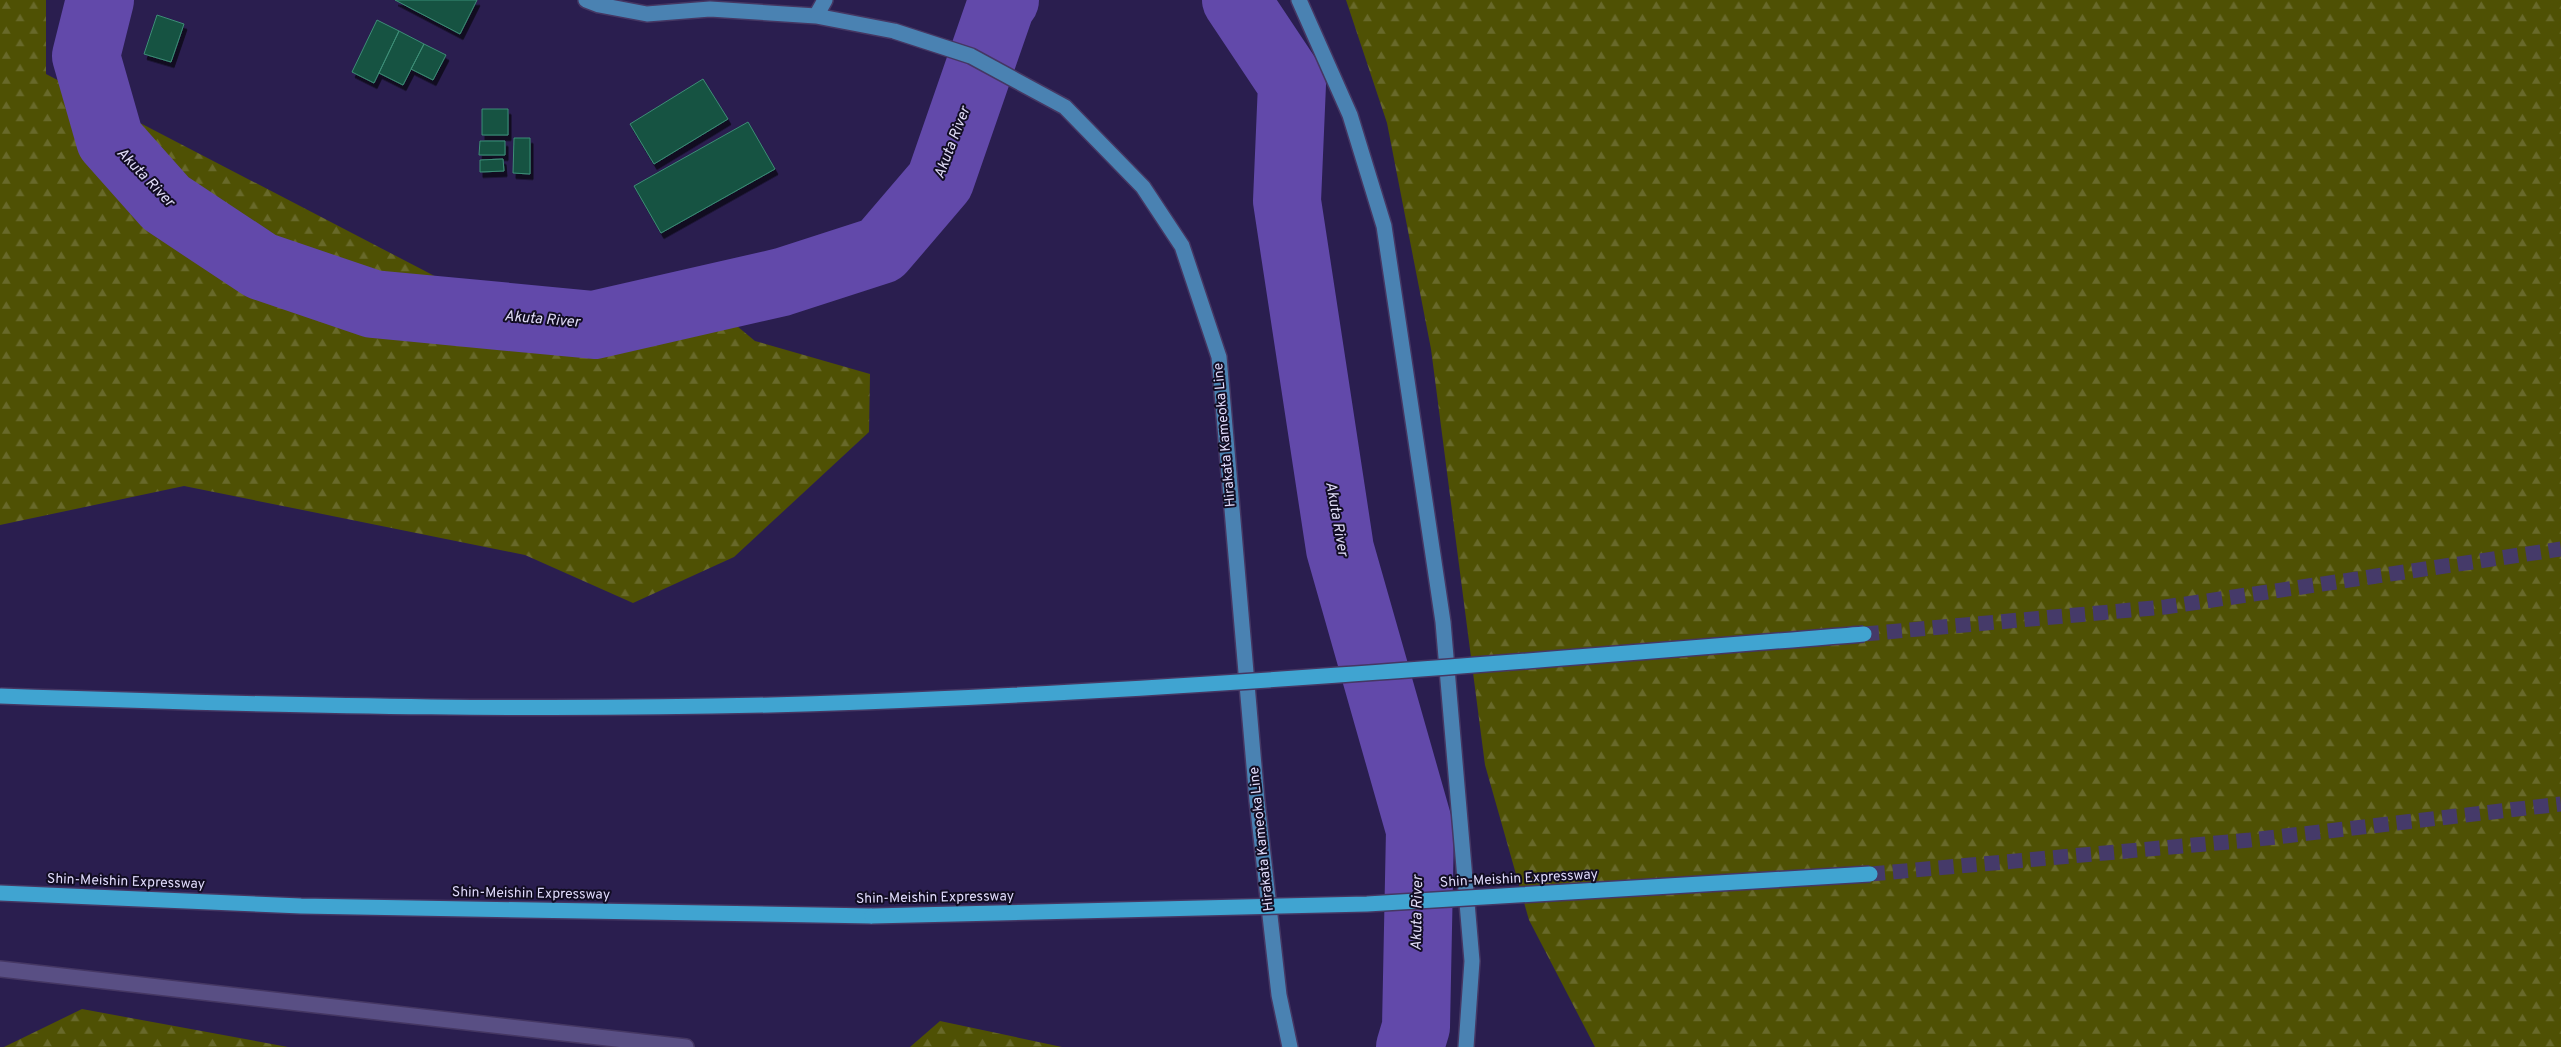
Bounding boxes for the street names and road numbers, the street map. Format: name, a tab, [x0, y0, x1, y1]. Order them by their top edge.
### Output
street label: Hirakata Kameoka Line	[1210, 362, 1240, 508]
street label: Hirakata Kameoka Line	[1246, 766, 1278, 912]
street label: Shin-Meishin Expressway	[1439, 866, 1599, 892]
street label: Shin-Meishin Expressway	[47, 871, 205, 893]
street label: Shin-Meishin Expressway	[452, 884, 610, 904]
street label: Shin-Meishin Expressway	[856, 888, 1014, 908]

